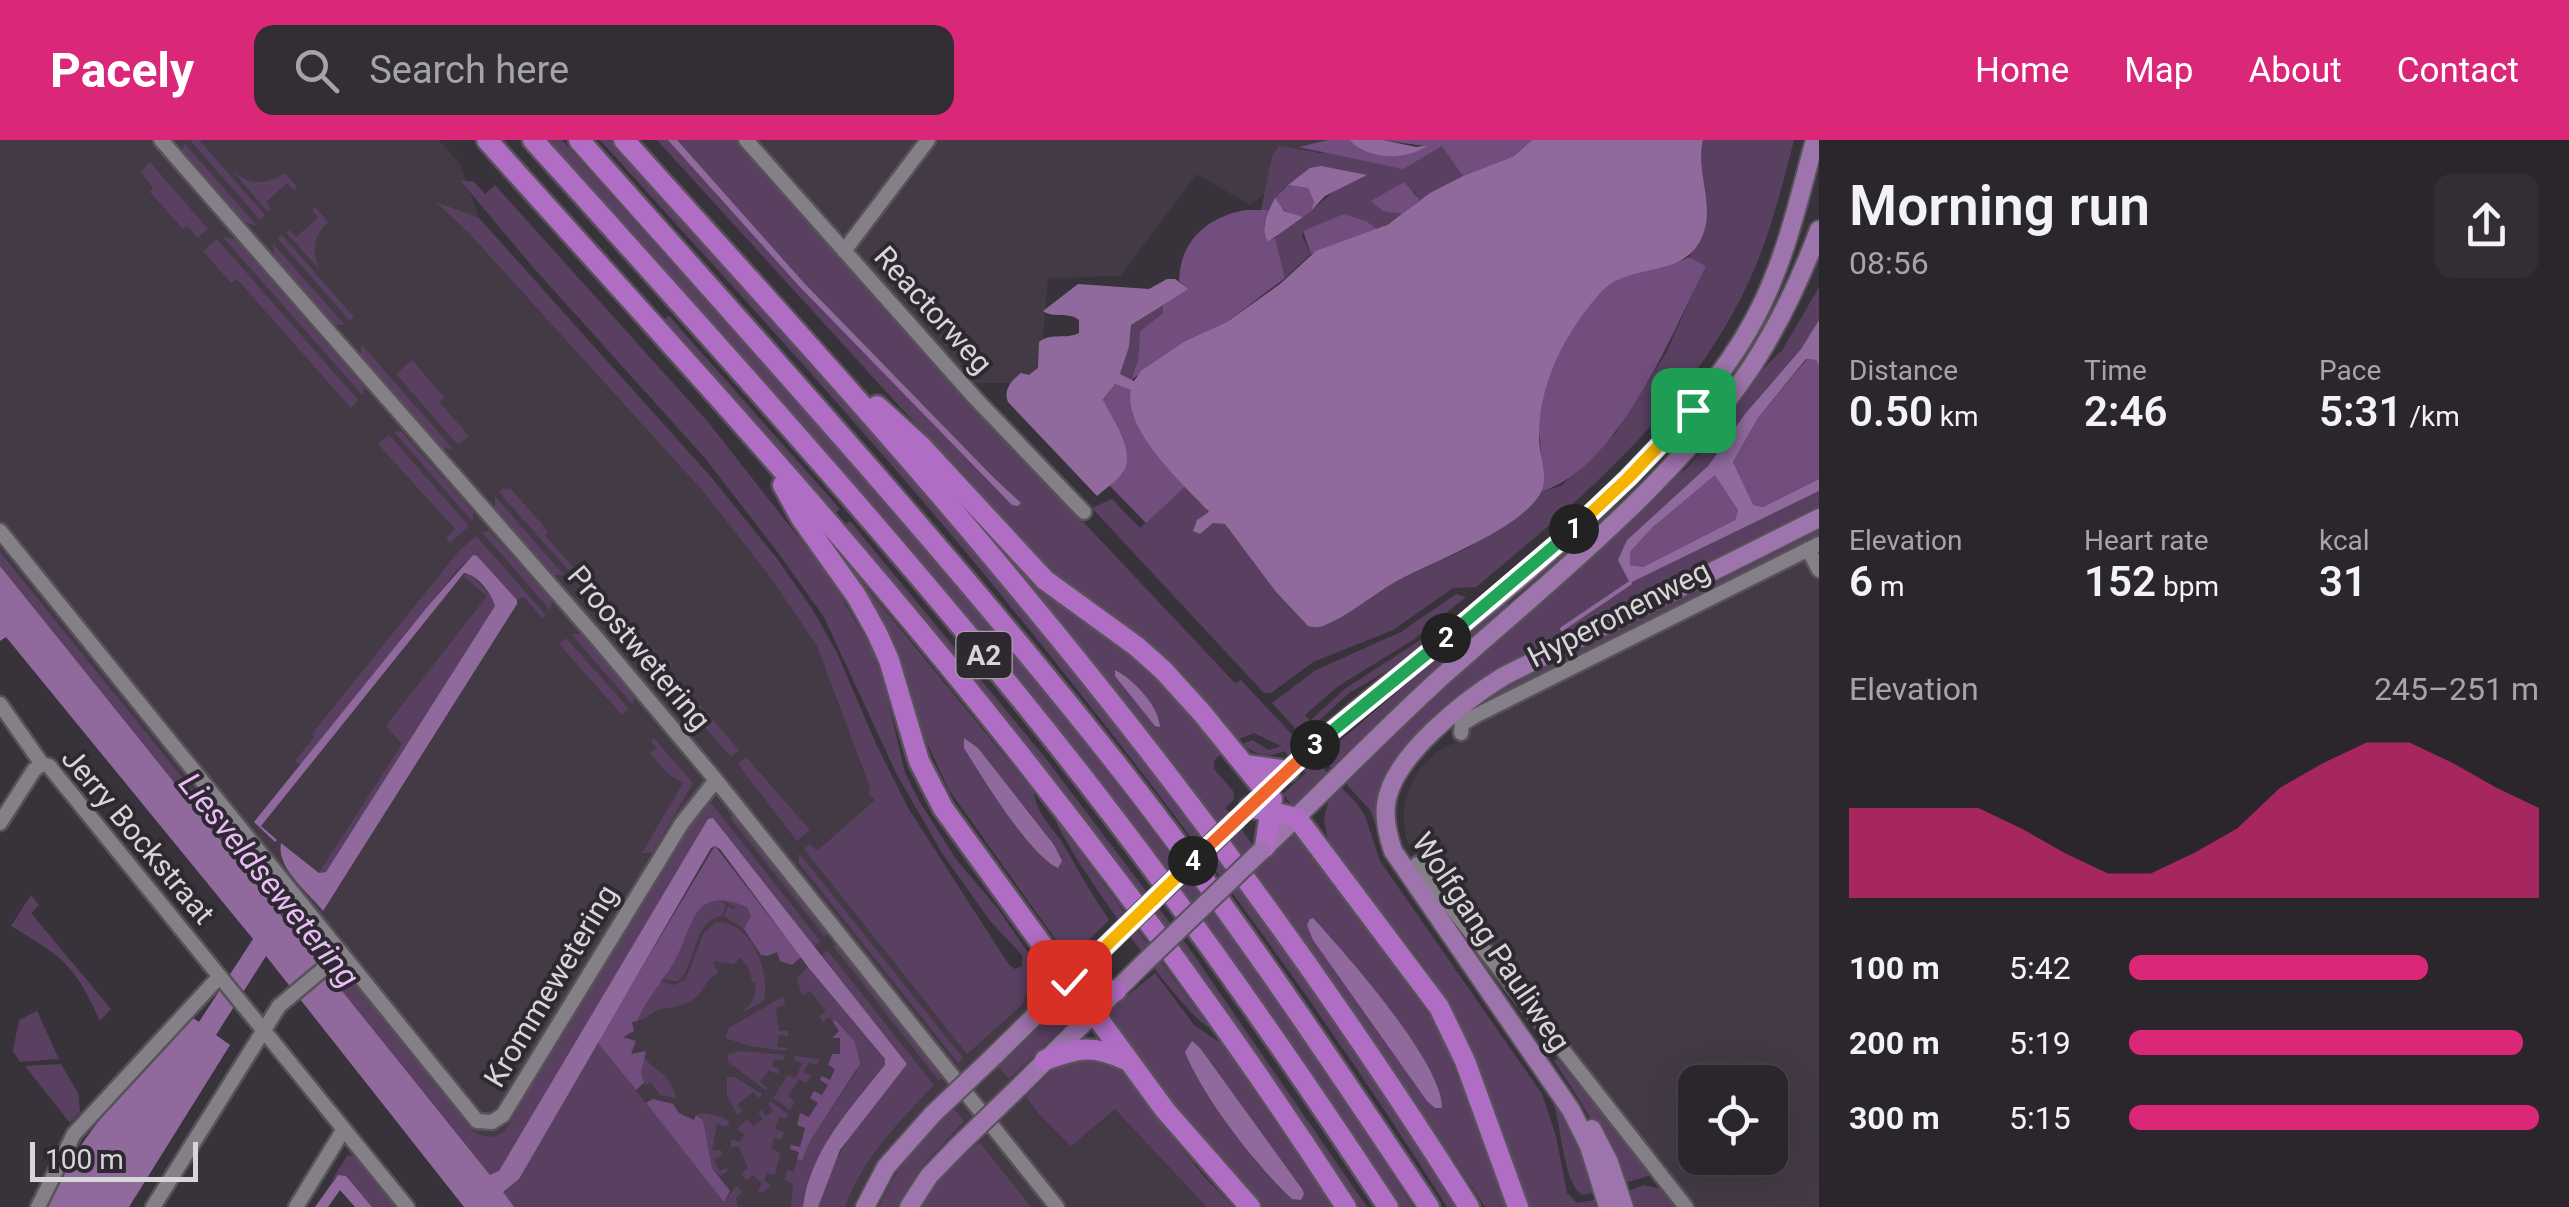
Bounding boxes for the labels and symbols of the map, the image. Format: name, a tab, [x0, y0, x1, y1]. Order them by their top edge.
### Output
street label: Reactorweg	[867, 239, 999, 380]
pin	[1651, 368, 1736, 453]
pin: 1	[1549, 504, 1599, 554]
street label: Hyperonenweg	[1522, 553, 1716, 674]
street label: Proostwetering	[561, 559, 718, 737]
pin: 2	[1421, 613, 1471, 663]
road number: A2	[956, 632, 1012, 678]
pin: 3	[1290, 720, 1340, 770]
street label: Jerry Bockstraat	[55, 741, 222, 931]
water label: Liesveldsewetering	[171, 765, 367, 995]
street label: Wolfgang Pauliweg	[1405, 826, 1578, 1058]
pin: 4	[1168, 836, 1218, 886]
street label: Krommewetering	[476, 878, 625, 1093]
pin	[1027, 940, 1112, 1025]
scale bar	[30, 1137, 198, 1182]

